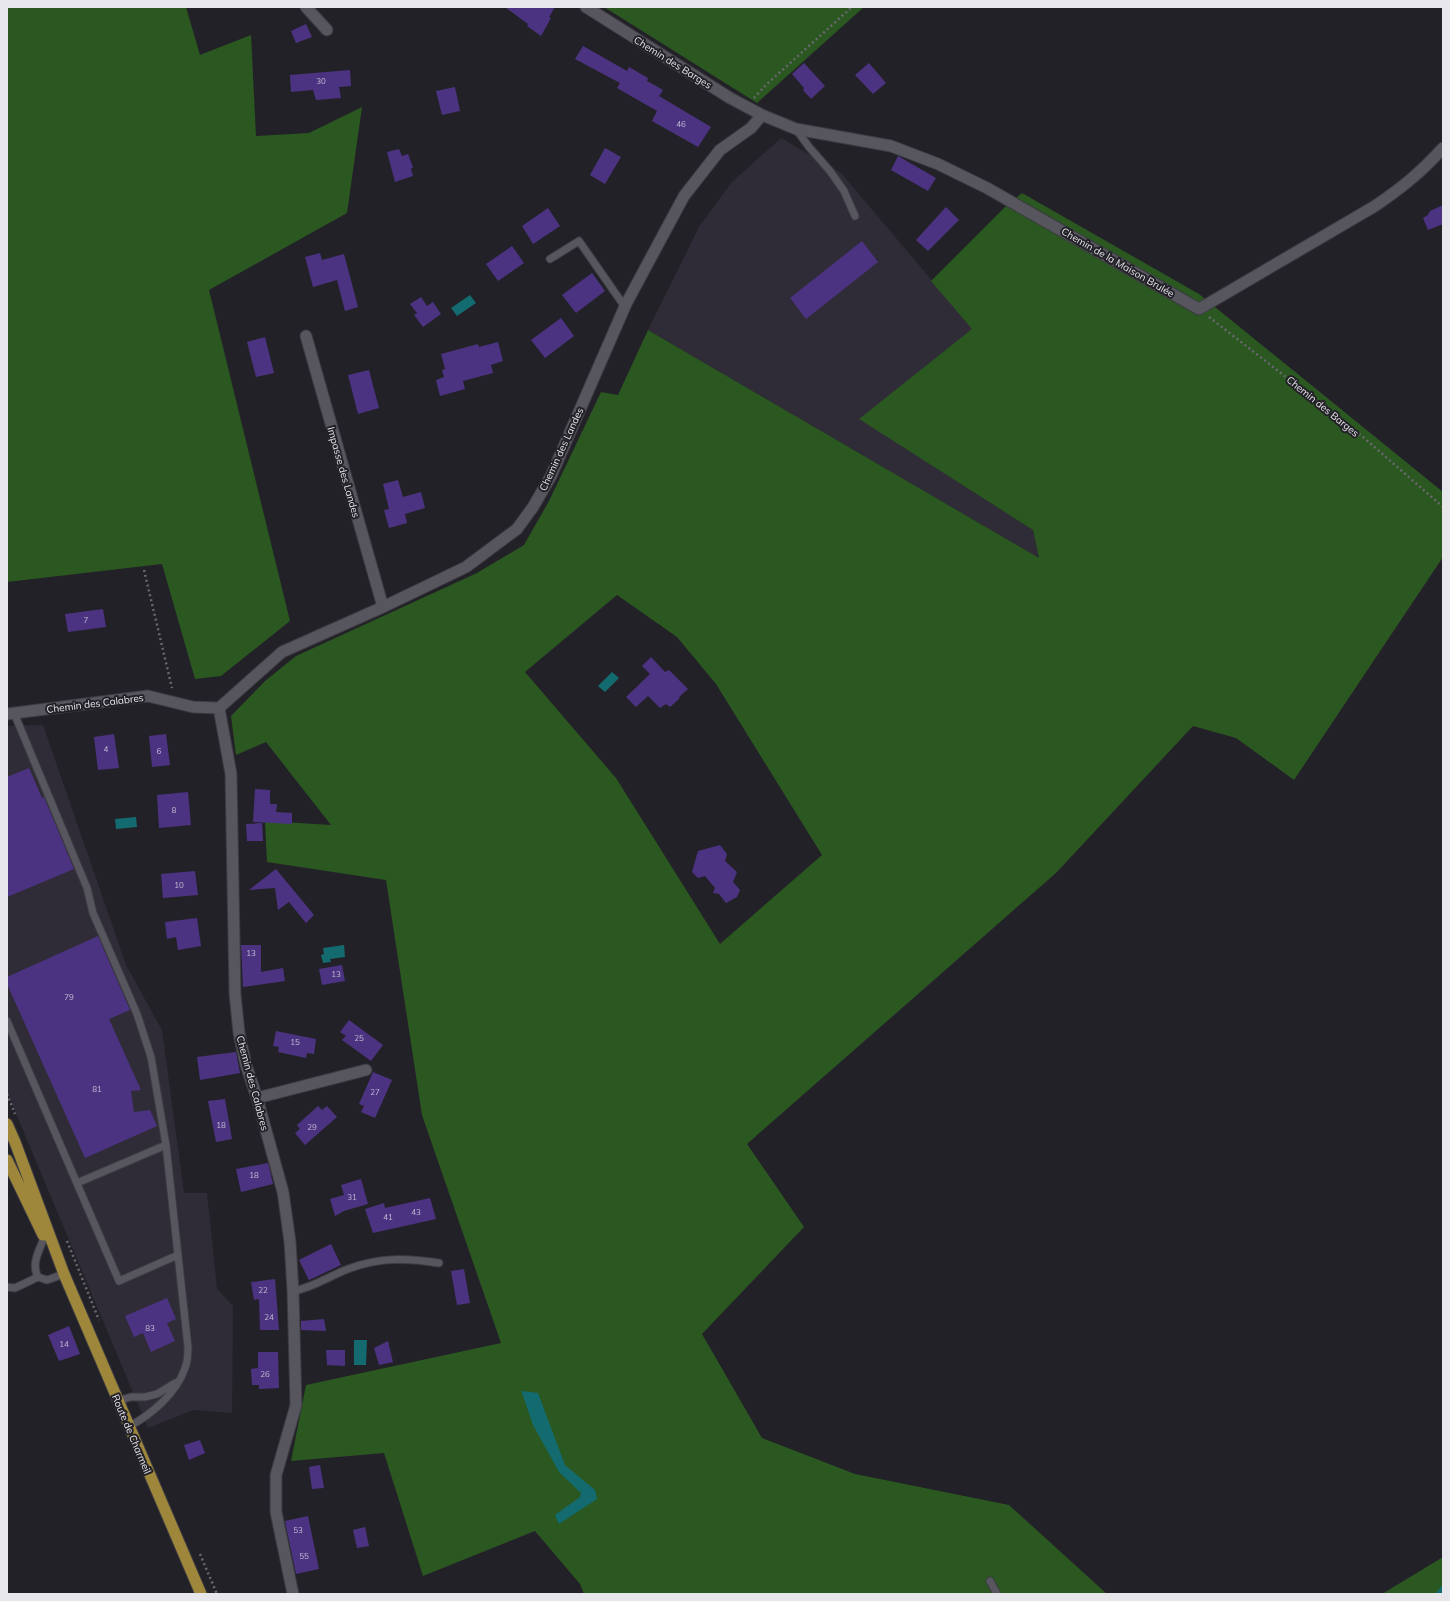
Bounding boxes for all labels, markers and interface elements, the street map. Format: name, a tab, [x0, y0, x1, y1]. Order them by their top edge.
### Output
street label: Chemin des Barges	[631, 33, 714, 92]
house number: 30	[316, 76, 326, 86]
house number: 46	[676, 119, 686, 129]
street label: Chemin de la Maison Brulée	[1059, 225, 1177, 300]
street label: Chemin des Barges	[1284, 373, 1362, 440]
street label: Chemin des Landes	[536, 405, 586, 493]
street label: Impasse des Landes	[324, 425, 363, 519]
house number: 7	[84, 615, 89, 625]
street label: Chemin des Calabres	[46, 691, 144, 716]
house number: 4	[104, 744, 109, 754]
house number: 6	[157, 746, 162, 756]
house number: 8	[172, 805, 177, 815]
house number: 10	[174, 880, 184, 890]
house number: 13	[246, 948, 256, 958]
house number: 13	[331, 969, 341, 979]
house number: 79	[64, 992, 74, 1002]
house number: 25	[354, 1033, 364, 1043]
street label: Chemin des Calabres	[234, 1034, 271, 1132]
house number: 15	[290, 1037, 300, 1047]
house number: 81	[92, 1084, 102, 1094]
house number: 27	[370, 1087, 380, 1097]
house number: 18	[216, 1120, 226, 1130]
house number: 29	[307, 1122, 317, 1132]
house number: 18	[249, 1170, 259, 1180]
house number: 31	[347, 1192, 357, 1202]
house number: 43	[411, 1207, 421, 1217]
house number: 41	[383, 1212, 393, 1222]
house number: 22	[258, 1285, 268, 1295]
house number: 24	[264, 1312, 274, 1322]
house number: 83	[145, 1323, 155, 1333]
house number: 14	[59, 1339, 69, 1349]
house number: 26	[260, 1369, 270, 1379]
street label: Route de Charmeil	[109, 1392, 154, 1476]
house number: 53	[293, 1525, 303, 1535]
house number: 55	[299, 1551, 309, 1561]

